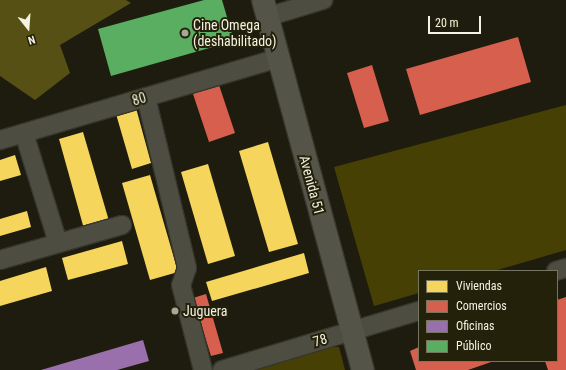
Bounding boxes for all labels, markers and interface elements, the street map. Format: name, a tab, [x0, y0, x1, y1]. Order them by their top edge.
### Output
north arrow	[8, 8, 48, 48]
scale bar	[430, 8, 483, 34]
text: 20 m	[435, 16, 459, 30]
place label: Cine Omega (deshabilitado)	[193, 17, 277, 50]
marker: Cine Omega (deshabilitado)	[180, 28, 190, 38]
text: N	[27, 33, 37, 47]
street label: 80	[130, 89, 148, 109]
street label: Avenida 51	[296, 153, 328, 217]
legend	[418, 270, 558, 362]
text: Viviendas	[456, 279, 502, 293]
text: Comercios	[456, 299, 507, 313]
place label: Juguera	[183, 303, 227, 319]
marker: Juguera	[170, 306, 180, 316]
text: Oficinas	[456, 319, 494, 333]
street label: 78	[311, 330, 329, 350]
text: Público	[456, 339, 491, 353]

